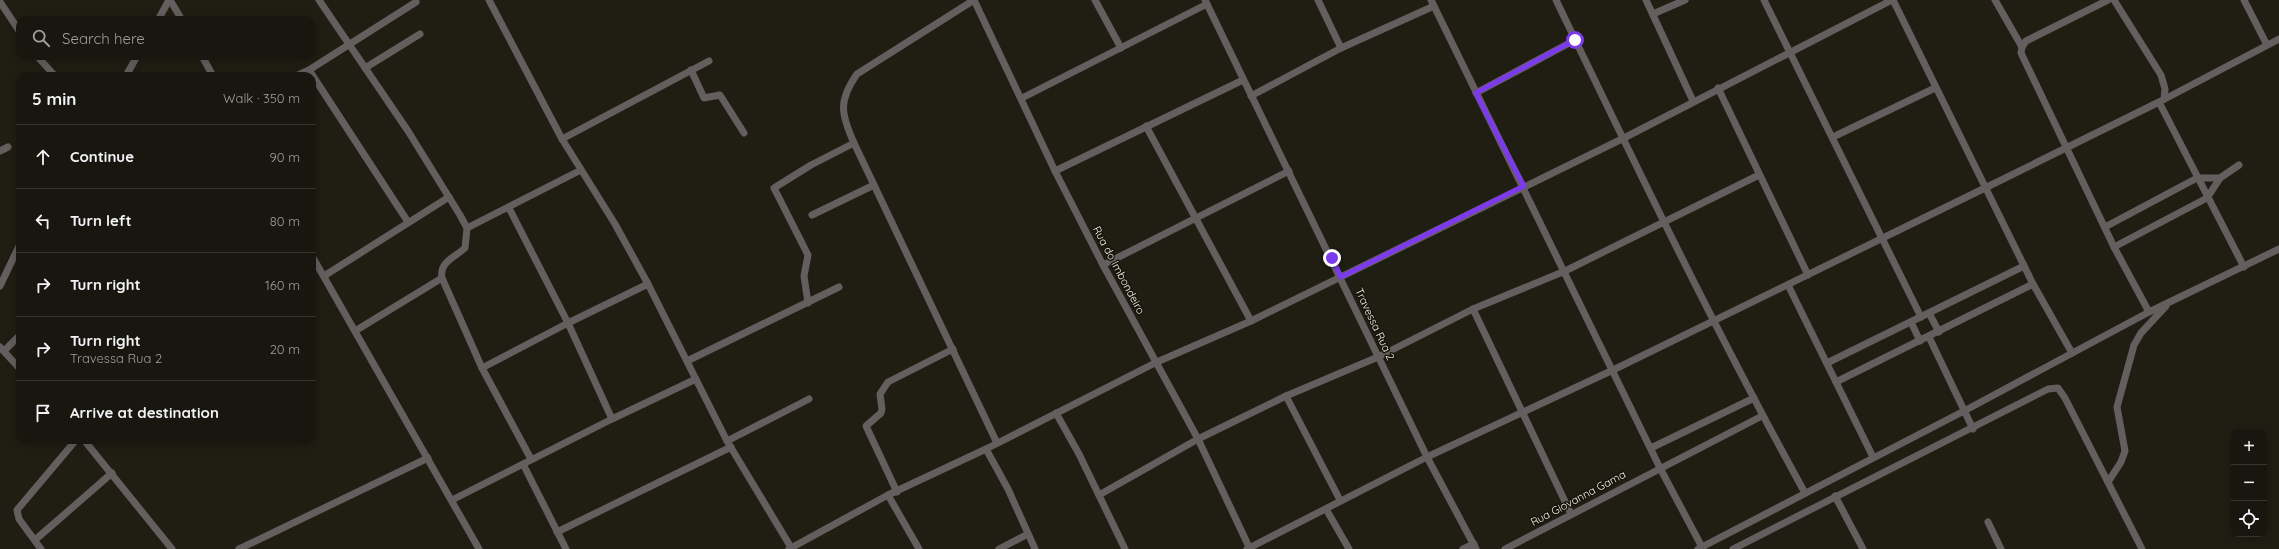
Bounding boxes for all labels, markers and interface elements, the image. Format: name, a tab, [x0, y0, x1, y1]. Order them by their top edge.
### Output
search box	[16, 16, 316, 60]
icon: search	[30, 27, 52, 49]
text: Search here	[62, 29, 145, 48]
route start	[1566, 31, 1584, 49]
text: 5 min	[32, 88, 76, 109]
text: Walk · 350 m	[223, 90, 300, 106]
icon: ahead	[32, 146, 54, 168]
text: Continue	[70, 147, 134, 166]
text: 90 m	[270, 149, 300, 165]
icon: left	[32, 210, 54, 232]
text: Turn left	[70, 211, 132, 230]
text: 80 m	[270, 213, 300, 229]
street label: Rua do Imbondeiro	[1090, 224, 1148, 317]
route end	[1323, 249, 1341, 267]
icon: right	[32, 274, 54, 296]
text: Turn right	[70, 275, 141, 294]
text: 160 m	[265, 277, 300, 293]
street label: Travessa Rua 2	[1352, 286, 1398, 362]
text: Turn right	[70, 331, 141, 350]
icon: right	[32, 338, 54, 360]
text: 20 m	[270, 341, 300, 357]
text: Travessa Rua 2	[70, 350, 162, 366]
icon: arrive	[32, 402, 54, 424]
text: Arrive at destination	[70, 403, 219, 422]
map controls	[2231, 429, 2267, 537]
button: +	[2231, 429, 2267, 465]
button: −	[2231, 465, 2267, 501]
street label: Rua Giovanna Gama	[1528, 467, 1628, 529]
button: locate	[2231, 501, 2267, 537]

